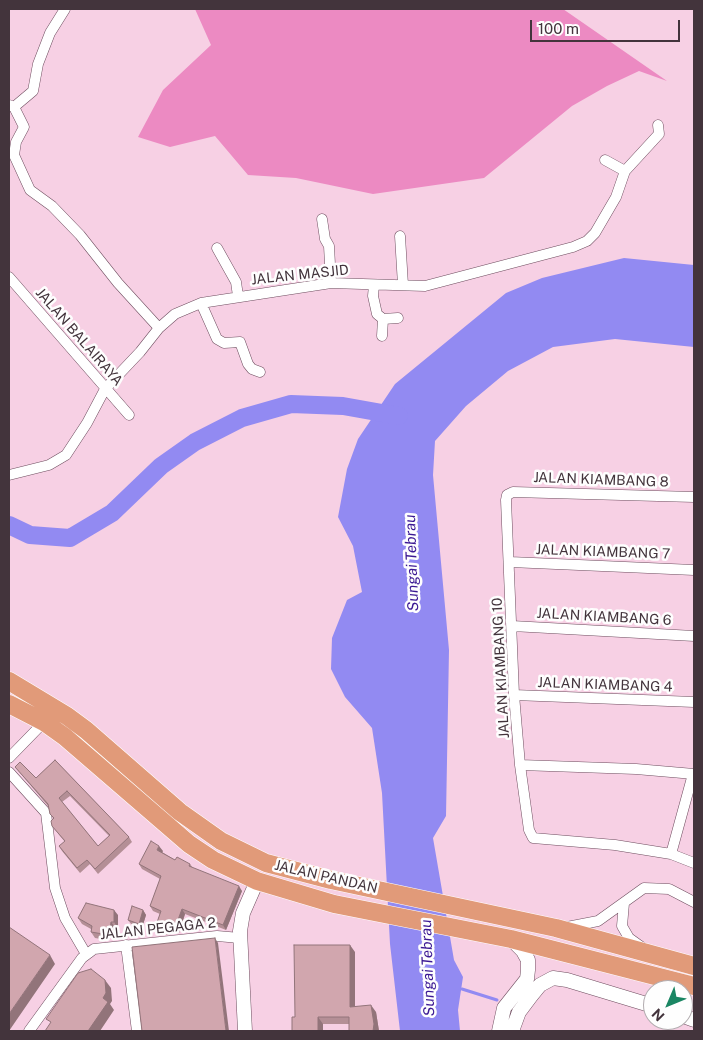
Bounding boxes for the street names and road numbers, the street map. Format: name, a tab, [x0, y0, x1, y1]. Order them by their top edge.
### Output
street label: JALAN MASJID	[251, 262, 349, 288]
street label: JALAN BALAIRAYA	[32, 285, 126, 389]
street label: JALAN KIAMBANG 8	[533, 469, 669, 491]
street label: JALAN KIAMBANG 7	[535, 541, 671, 563]
street label: JALAN KIAMBANG 10	[489, 597, 513, 739]
street label: JALAN KIAMBANG 6	[536, 605, 672, 629]
street label: JALAN KIAMBANG 4	[537, 674, 673, 696]
street label: JALAN PANDAN	[273, 857, 379, 897]
street label: JALAN PEGAGA 2	[99, 915, 217, 943]

